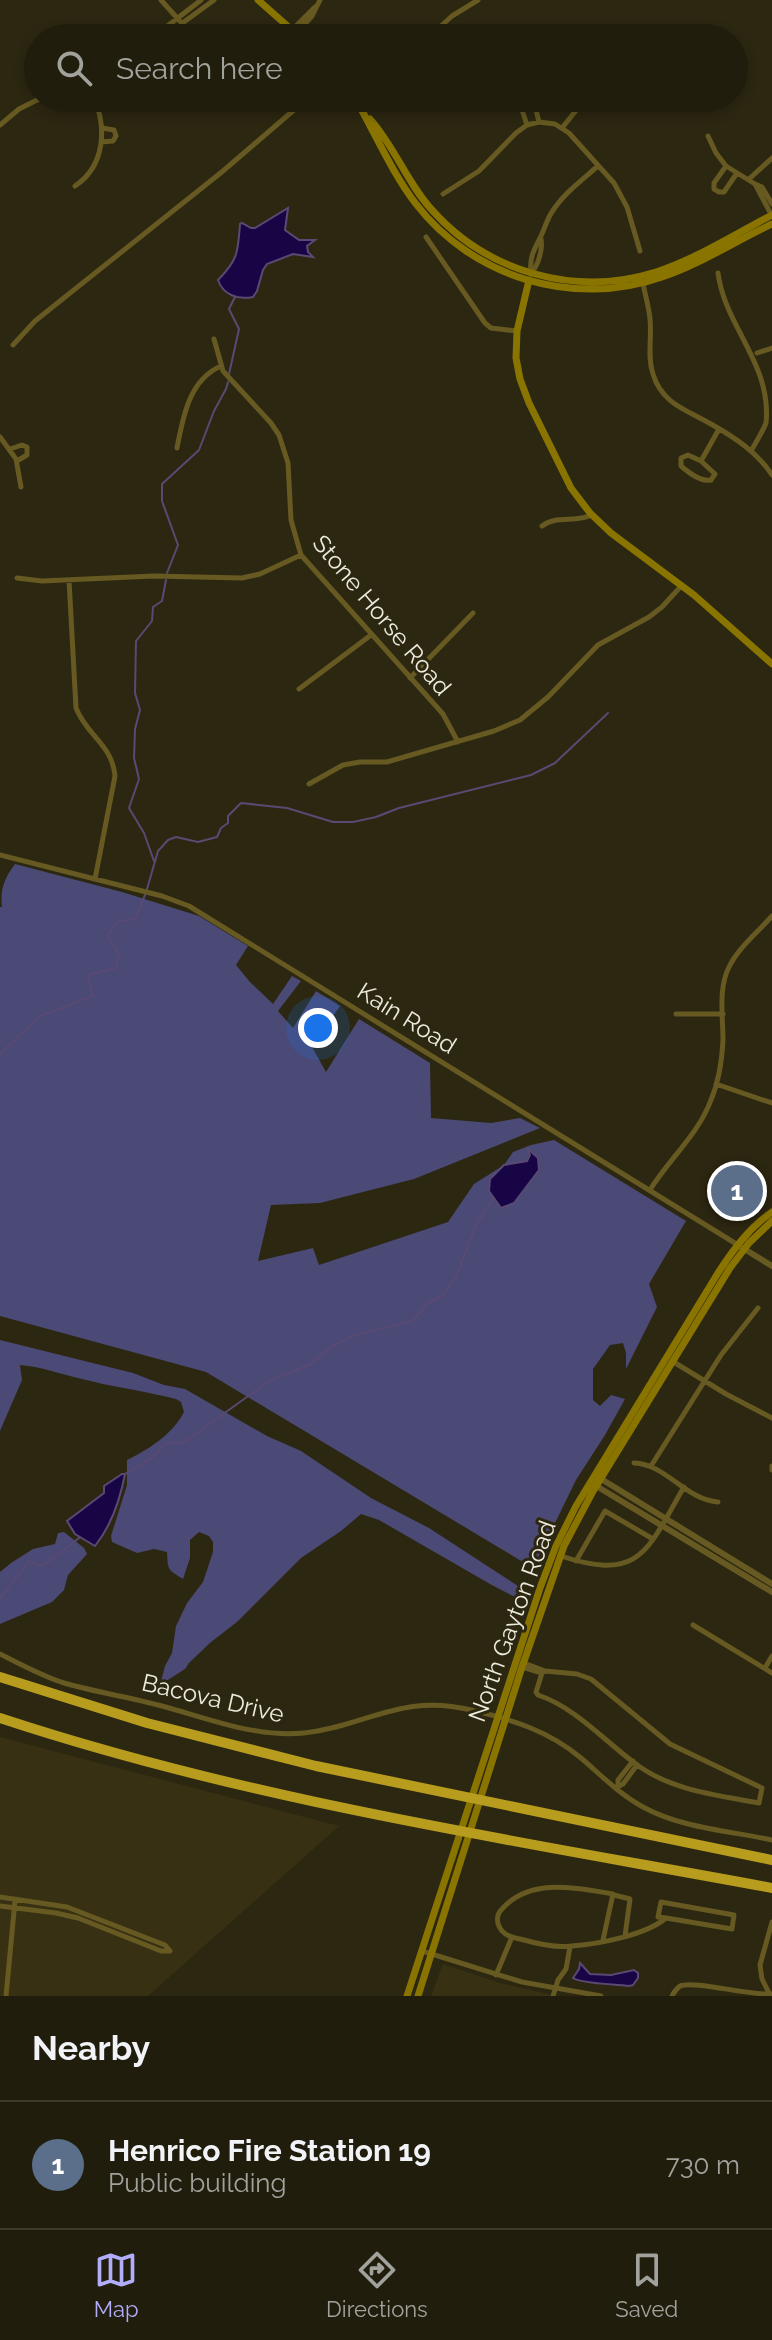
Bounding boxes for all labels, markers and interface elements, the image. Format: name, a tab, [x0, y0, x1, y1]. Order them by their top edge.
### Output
search box	[24, 24, 748, 112]
icon: search	[52, 46, 96, 90]
text: Search here	[116, 51, 283, 86]
street label: Stone Horse Road	[307, 529, 457, 701]
street label: Kain Road	[352, 976, 462, 1060]
your location	[298, 1008, 338, 1048]
pin: 1	[711, 1161, 763, 1221]
street label: North Gayton Road	[462, 1516, 562, 1726]
street label: Bacova Drive	[139, 1668, 287, 1728]
text: Nearby	[32, 2028, 150, 2068]
text: Henrico Fire Station 19	[108, 2133, 431, 2168]
text: 1	[52, 2150, 64, 2180]
text: 730 m	[666, 2150, 740, 2180]
text: Public building	[108, 2168, 287, 2198]
tab: Map	[94, 2248, 139, 2322]
tab: Directions	[326, 2248, 428, 2322]
tab: Saved	[615, 2248, 678, 2322]

